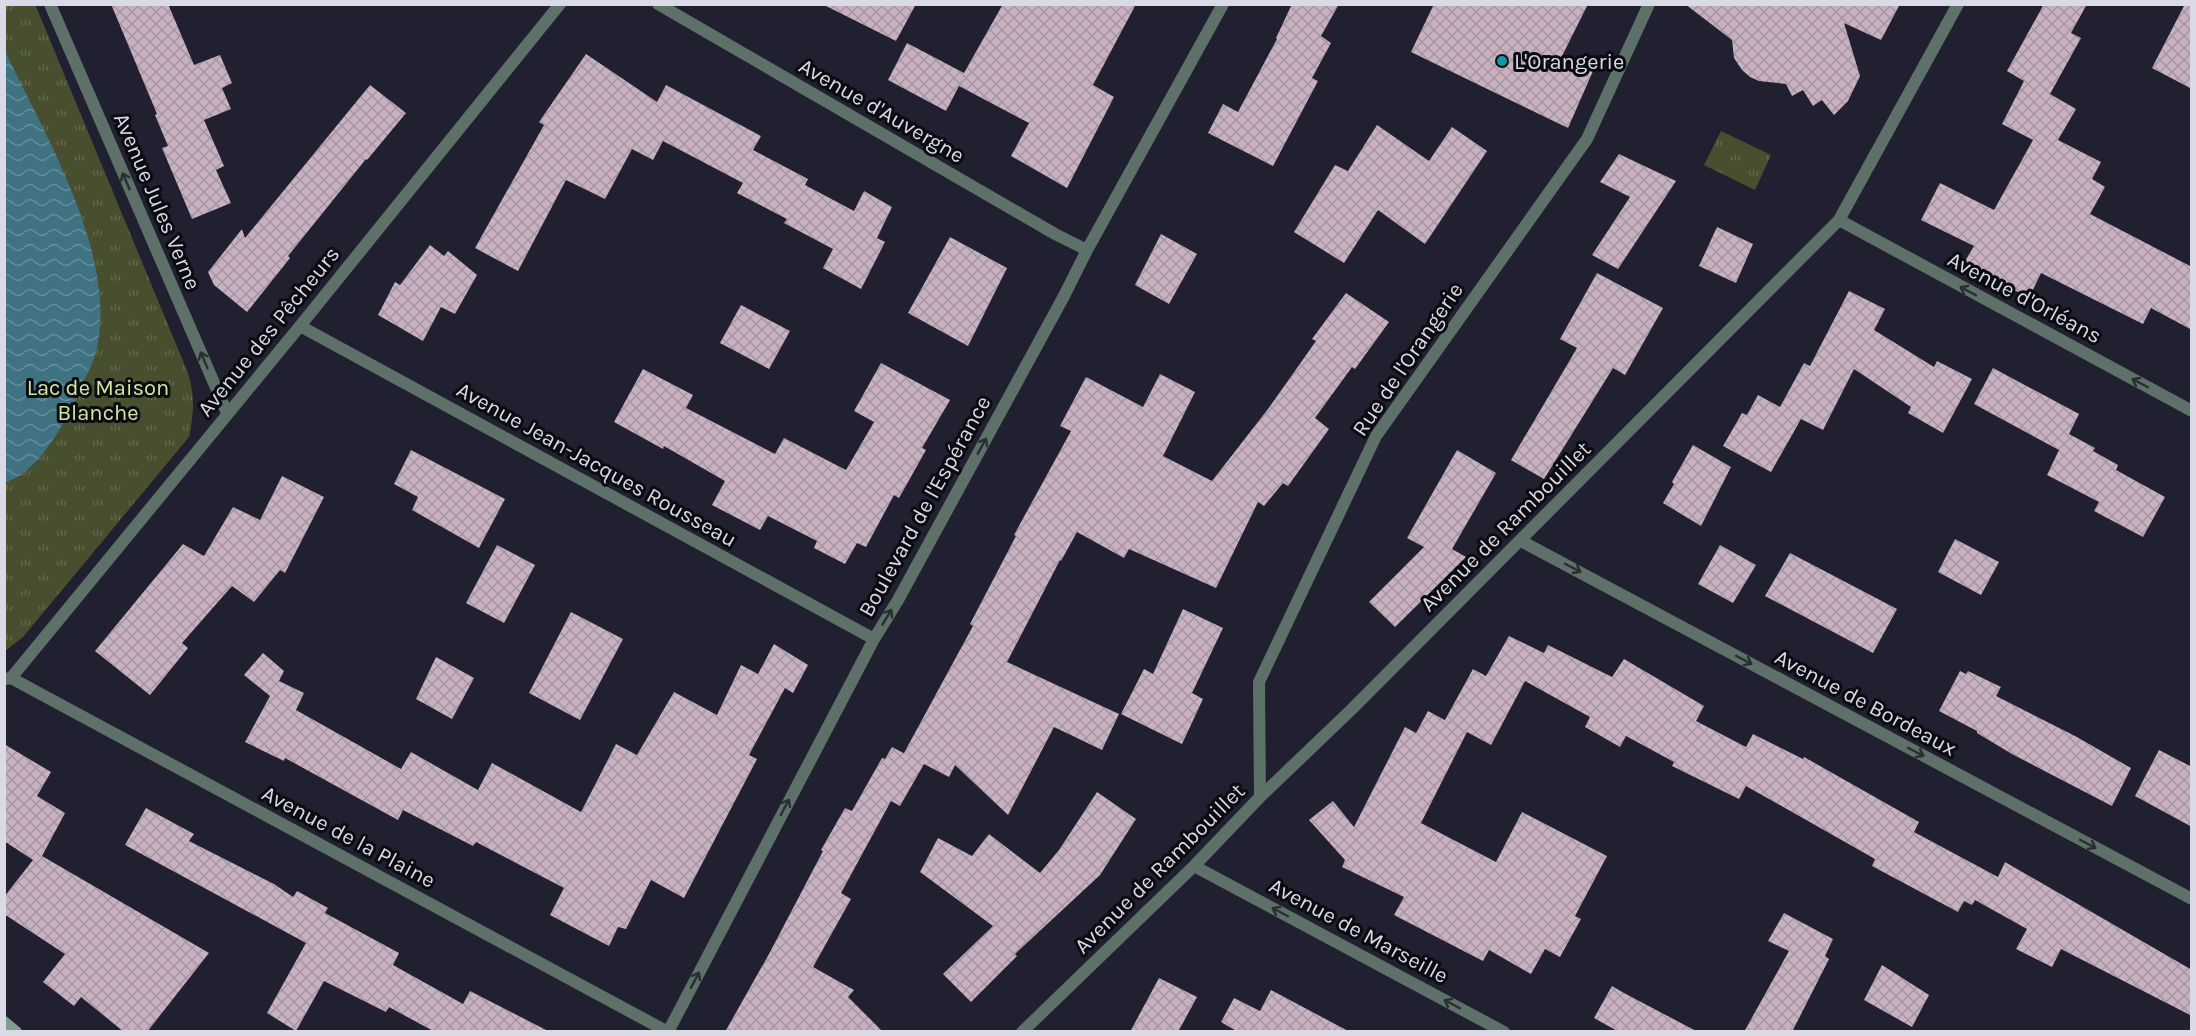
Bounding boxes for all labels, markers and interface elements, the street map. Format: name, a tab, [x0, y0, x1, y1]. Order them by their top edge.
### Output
place label: L'Orangerie	[1514, 49, 1624, 75]
street label: Avenue d'Auvergne	[794, 53, 969, 169]
marker: L'Orangerie	[1495, 54, 1509, 68]
street label: Avenue Jules Verne	[108, 109, 206, 294]
one-way arrow	[120, 172, 132, 190]
street label: Avenue des Pêcheurs	[192, 241, 345, 422]
street label: Avenue d'Orléans	[1943, 246, 2106, 349]
street label: Rue de l'Orangerie	[1347, 278, 1469, 441]
one-way arrow	[1960, 285, 1978, 296]
one-way arrow	[198, 351, 209, 369]
park label: Lac de Maison Blanche	[27, 375, 169, 426]
street label: Avenue Jean-Jacques Rousseau	[452, 377, 741, 553]
one-way arrow	[2132, 377, 2149, 389]
street label: Boulevard de l'Espérance	[853, 391, 997, 622]
street label: Avenue de Rambouillet	[1415, 436, 1596, 617]
one-way arrow	[976, 438, 988, 455]
one-way arrow	[1563, 563, 1581, 574]
one-way arrow	[882, 609, 894, 626]
street label: Avenue de Bordeaux	[1770, 644, 1961, 762]
one-way arrow	[1735, 655, 1753, 666]
one-way arrow	[1907, 747, 1925, 758]
street label: Avenue de Rambouillet	[1069, 778, 1250, 959]
street label: Avenue de la Plaine	[258, 780, 440, 893]
one-way arrow	[780, 798, 792, 816]
one-way arrow	[2079, 839, 2097, 850]
street label: Avenue de Marseille	[1265, 873, 1452, 989]
one-way arrow	[1272, 906, 1289, 918]
one-way arrow	[690, 971, 701, 989]
one-way arrow	[1444, 998, 1462, 1009]

